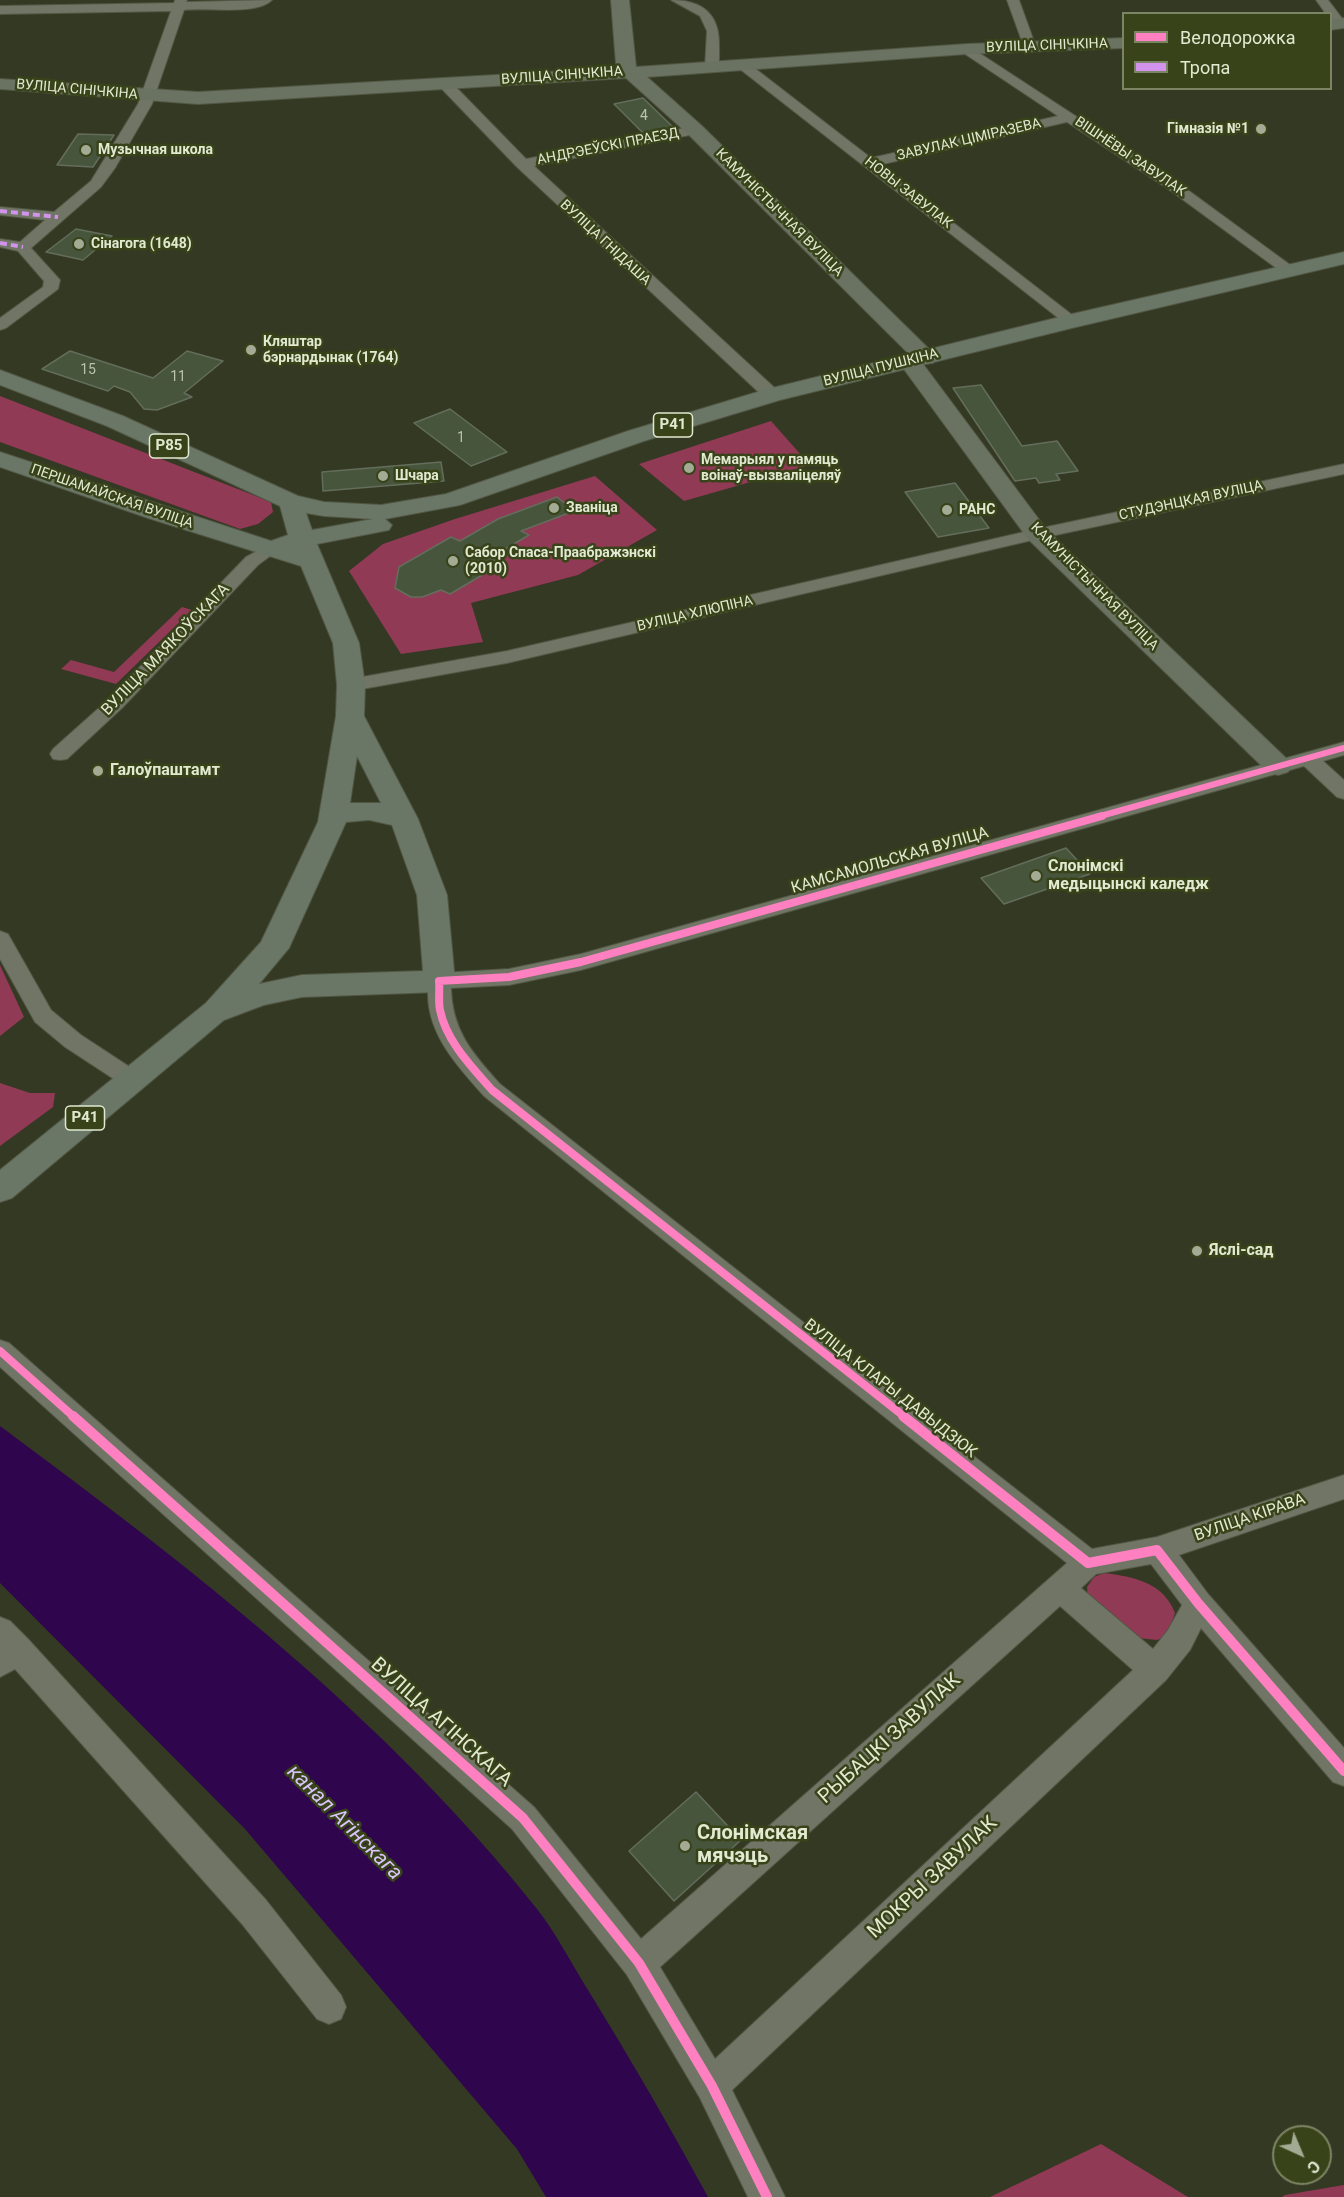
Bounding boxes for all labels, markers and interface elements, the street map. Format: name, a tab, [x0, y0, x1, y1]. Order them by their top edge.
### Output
legend	[1122, 12, 1332, 90]
text: Велодорожка	[1180, 27, 1295, 48]
street label: ВУЛІЦА СІНІЧКІНА	[986, 35, 1108, 57]
text: Тропа	[1180, 57, 1230, 78]
street label: ВУЛІЦА СІНІЧКІНА	[501, 63, 623, 89]
street label: ВУЛІЦА СІНІЧКІНА	[16, 76, 138, 104]
house number: 4	[640, 108, 648, 124]
street label: ВІШНЁВЫ ЗАВУЛАК	[1071, 114, 1189, 200]
street label: ЗАВУЛАК ЦІМІРАЗЕВА	[895, 115, 1043, 165]
place label: Гімназія №1	[1167, 121, 1249, 137]
marker: Гімназія №1	[1254, 122, 1268, 136]
street label: АНДРЭЕЎСКІ ПРАЕЗД	[536, 125, 680, 169]
place label: Музычная школа	[98, 142, 213, 158]
marker: Музычная школа	[79, 143, 93, 157]
street label: КАМУНІСТЫЧНАЯ ВУЛІЦА	[712, 146, 846, 280]
street label: НОВЫ ЗАВУЛАК	[861, 154, 955, 232]
street label: ВУЛІЦА ГНІДАША	[556, 197, 654, 289]
place label: Сінагога (1648)	[91, 236, 192, 252]
marker: Сінагога (1648)	[72, 237, 86, 251]
place label: Кляштар бэрнардынак (1764)	[263, 334, 398, 366]
marker: Кляштар бэрнардынак (1764)	[244, 343, 258, 357]
street label: ВУЛІЦА ПУШКІНА	[822, 346, 940, 390]
house number: 15	[80, 362, 96, 378]
house number: 11	[170, 369, 186, 385]
road number: Р41	[654, 413, 692, 437]
house number: 1	[457, 430, 465, 446]
road number: Р85	[150, 434, 188, 458]
place label: Мемарыял у памяць воінаў-вызваліцеляў	[701, 452, 841, 484]
street label: ПЕРШАМАЙСКАЯ ВУЛІЦА	[29, 461, 195, 533]
marker: Мемарыял у памяць воінаў-вызваліцеляў	[682, 461, 696, 475]
place label: Шчара	[395, 468, 439, 484]
marker: Шчара	[376, 469, 390, 483]
street label: СТУДЭНЦКАЯ ВУЛІЦА	[1118, 478, 1264, 524]
place label: Званіца	[566, 500, 618, 516]
marker: Званіца	[547, 501, 561, 515]
place label: РАНС	[959, 502, 995, 518]
marker: РАНС	[940, 503, 954, 517]
street label: КАМУНІСТЫЧНАЯ ВУЛІЦА	[1027, 520, 1161, 654]
place label: Сабор Спаса-Праабражэнскі (2010)	[465, 545, 656, 578]
marker: Сабор Спаса-Праабражэнскі (2010)	[446, 554, 460, 568]
street label: ВУЛІЦА МАЯКОЎСКАГА	[98, 580, 234, 720]
street label: ВУЛІЦА ХЛЮПІНА	[636, 593, 754, 635]
place label: Галоўпаштамт	[110, 761, 220, 781]
marker: Галоўпаштамт	[91, 764, 105, 778]
street label: КАМСАМОЛЬСКАЯ ВУЛІЦА	[789, 824, 991, 898]
place label: Слонімскі медыцынскі каледж	[1048, 857, 1209, 895]
marker: Слонімскі медыцынскі каледж	[1029, 869, 1043, 883]
road number: Р41	[66, 1106, 104, 1130]
place label: Яслі-сад	[1209, 1241, 1273, 1261]
marker: Яслі-сад	[1190, 1244, 1204, 1258]
street label: ВУЛІЦА КЛАРЫ ДАВЫДЗЮК	[800, 1315, 980, 1463]
street label: ВУЛІЦА КІРАВА	[1192, 1490, 1308, 1546]
street label: ВУЛІЦА АГІНСКАГА	[365, 1653, 517, 1793]
street label: РЫБАЦКІ ЗАВУЛАК	[814, 1669, 966, 1809]
water label: канал Агінскага	[281, 1760, 407, 1886]
street label: МОКРЫ ЗАВУЛАК	[863, 1812, 1003, 1944]
place label: Слонімская мячэць	[697, 1822, 808, 1869]
marker: Слонімская мячэць	[678, 1839, 692, 1853]
north arrow	[1272, 2125, 1332, 2185]
text: С	[1303, 2156, 1324, 2177]

